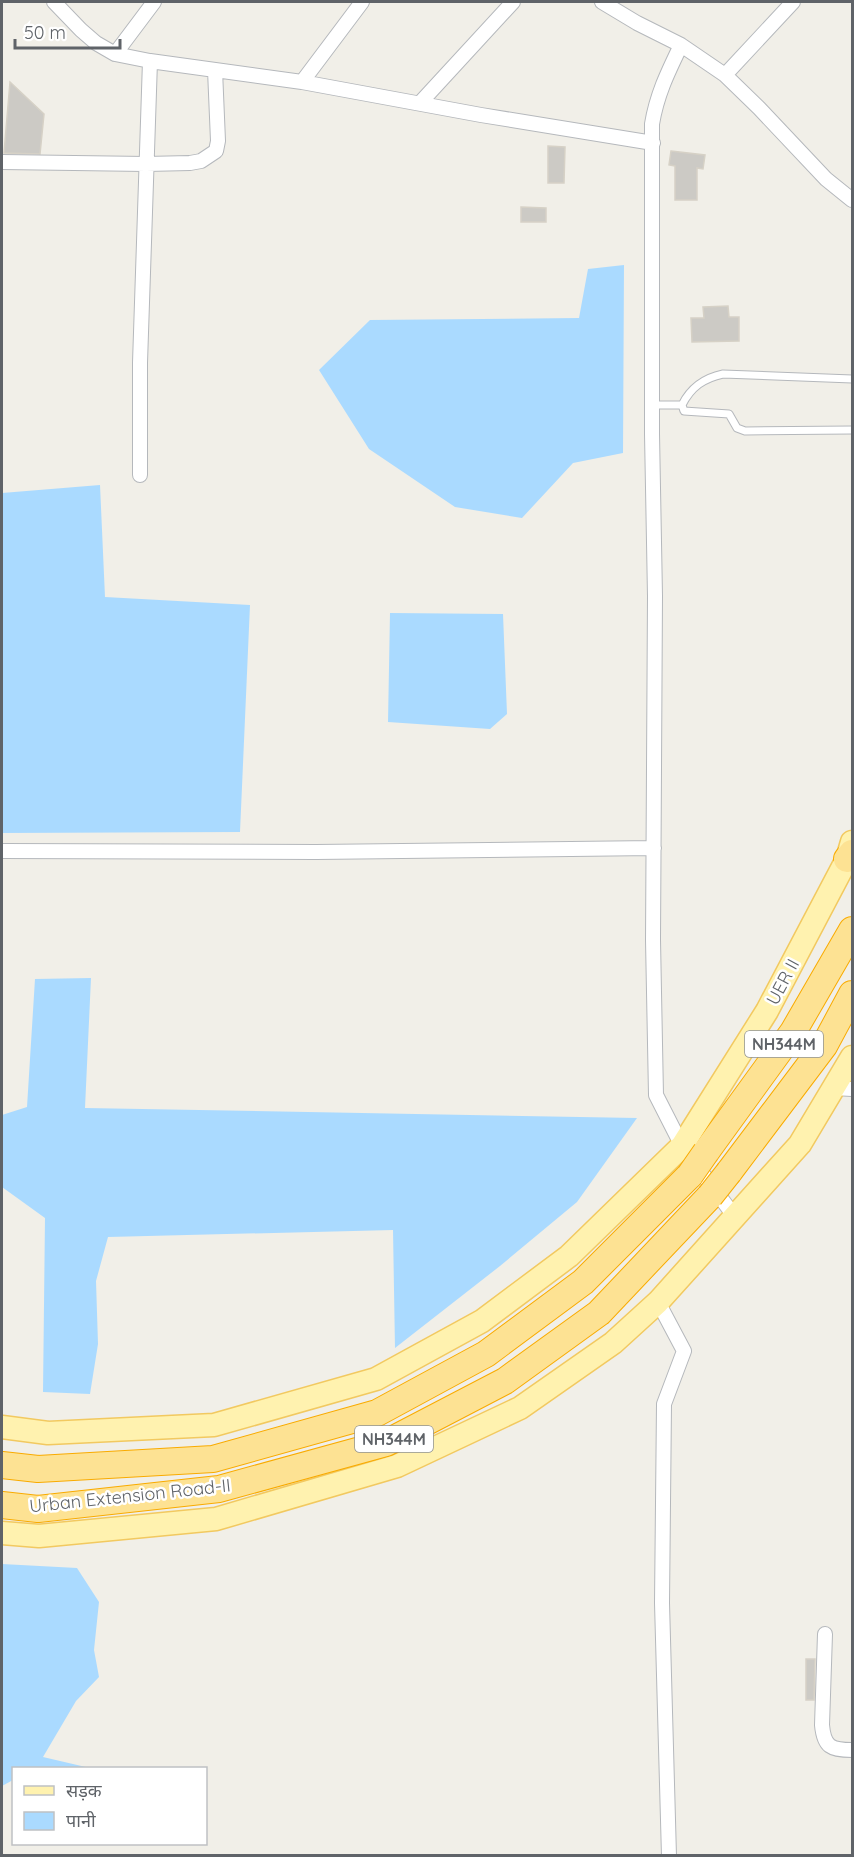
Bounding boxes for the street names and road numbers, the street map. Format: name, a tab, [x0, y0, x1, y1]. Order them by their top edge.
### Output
street label: UER II	[761, 955, 804, 1009]
road number: NH344M	[745, 1031, 823, 1057]
road number: NH344M	[355, 1426, 433, 1452]
street label: Urban Extension Road-II	[28, 1473, 232, 1518]

